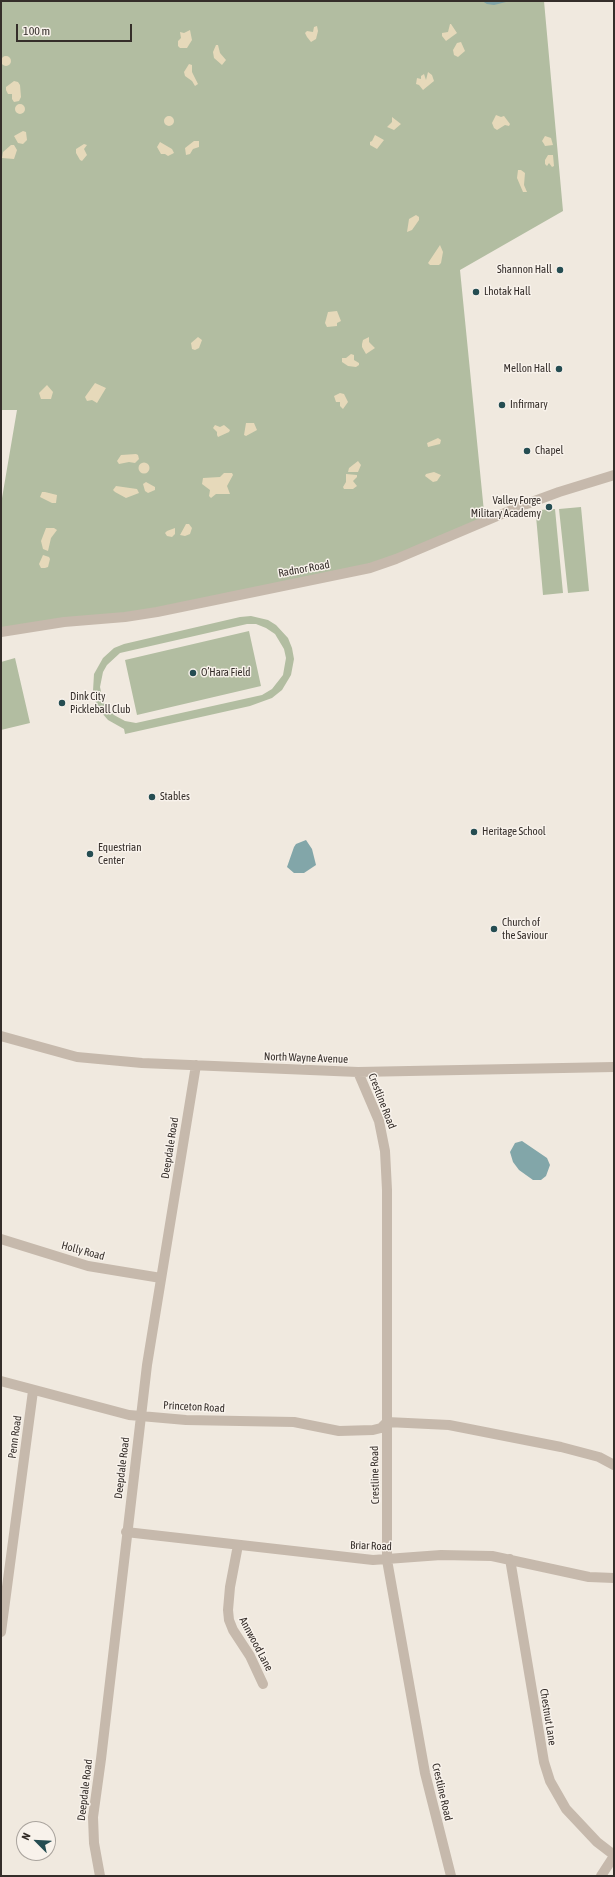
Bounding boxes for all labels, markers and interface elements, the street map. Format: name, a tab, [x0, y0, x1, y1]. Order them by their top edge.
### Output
scale bar	[18, 16, 134, 42]
text: 100 m	[23, 24, 50, 38]
place label: Shannon Hall	[497, 263, 552, 277]
marker: Shannon Hall	[555, 265, 565, 275]
place label: Lhotak Hall	[484, 285, 531, 299]
marker: Lhotak Hall	[471, 287, 481, 297]
place label: Mellon Hall	[504, 362, 551, 376]
marker: Mellon Hall	[554, 364, 564, 374]
place label: Infirmary	[510, 398, 548, 412]
marker: Infirmary	[497, 400, 507, 410]
place label: Chapel	[535, 444, 564, 458]
marker: Chapel	[522, 446, 532, 456]
place label: Valley Forge Military Academy	[471, 494, 541, 520]
marker: Valley Forge Military Academy	[544, 502, 554, 512]
street label: Radnor Road	[277, 558, 331, 580]
place label: O’Hara Field	[201, 666, 250, 680]
marker: O’Hara Field	[188, 668, 198, 678]
place label: Dink City Pickleball Club	[70, 690, 130, 716]
marker: Dink City Pickleball Club	[57, 698, 67, 708]
place label: Stables	[160, 790, 190, 804]
marker: Stables	[147, 792, 157, 802]
place label: Heritage School	[482, 825, 546, 839]
marker: Heritage School	[469, 827, 479, 837]
place label: Equestrian Center	[98, 841, 141, 867]
marker: Equestrian Center	[85, 849, 95, 859]
place label: Church of the Saviour	[502, 916, 548, 942]
marker: Church of the Saviour	[489, 924, 499, 934]
street label: North Wayne Avenue	[264, 1050, 348, 1066]
street label: Crestline Road	[365, 1071, 399, 1131]
street label: Deepdale Road	[159, 1116, 181, 1180]
street label: Holly Road	[60, 1239, 106, 1263]
street label: Princeton Road	[163, 1399, 225, 1415]
street label: Penn Road	[5, 1415, 25, 1459]
street label: Deepdale Road	[112, 1436, 132, 1500]
street label: Crestline Road	[368, 1446, 382, 1504]
street label: Briar Road	[350, 1539, 392, 1553]
street label: Annwood Lane	[236, 1615, 276, 1673]
street label: Chestnut Lane	[537, 1688, 559, 1746]
street label: Deepdale Road	[75, 1758, 95, 1822]
street label: Crestline Road	[429, 1762, 455, 1822]
north arrow	[16, 1821, 56, 1861]
text: N	[19, 1831, 33, 1842]

